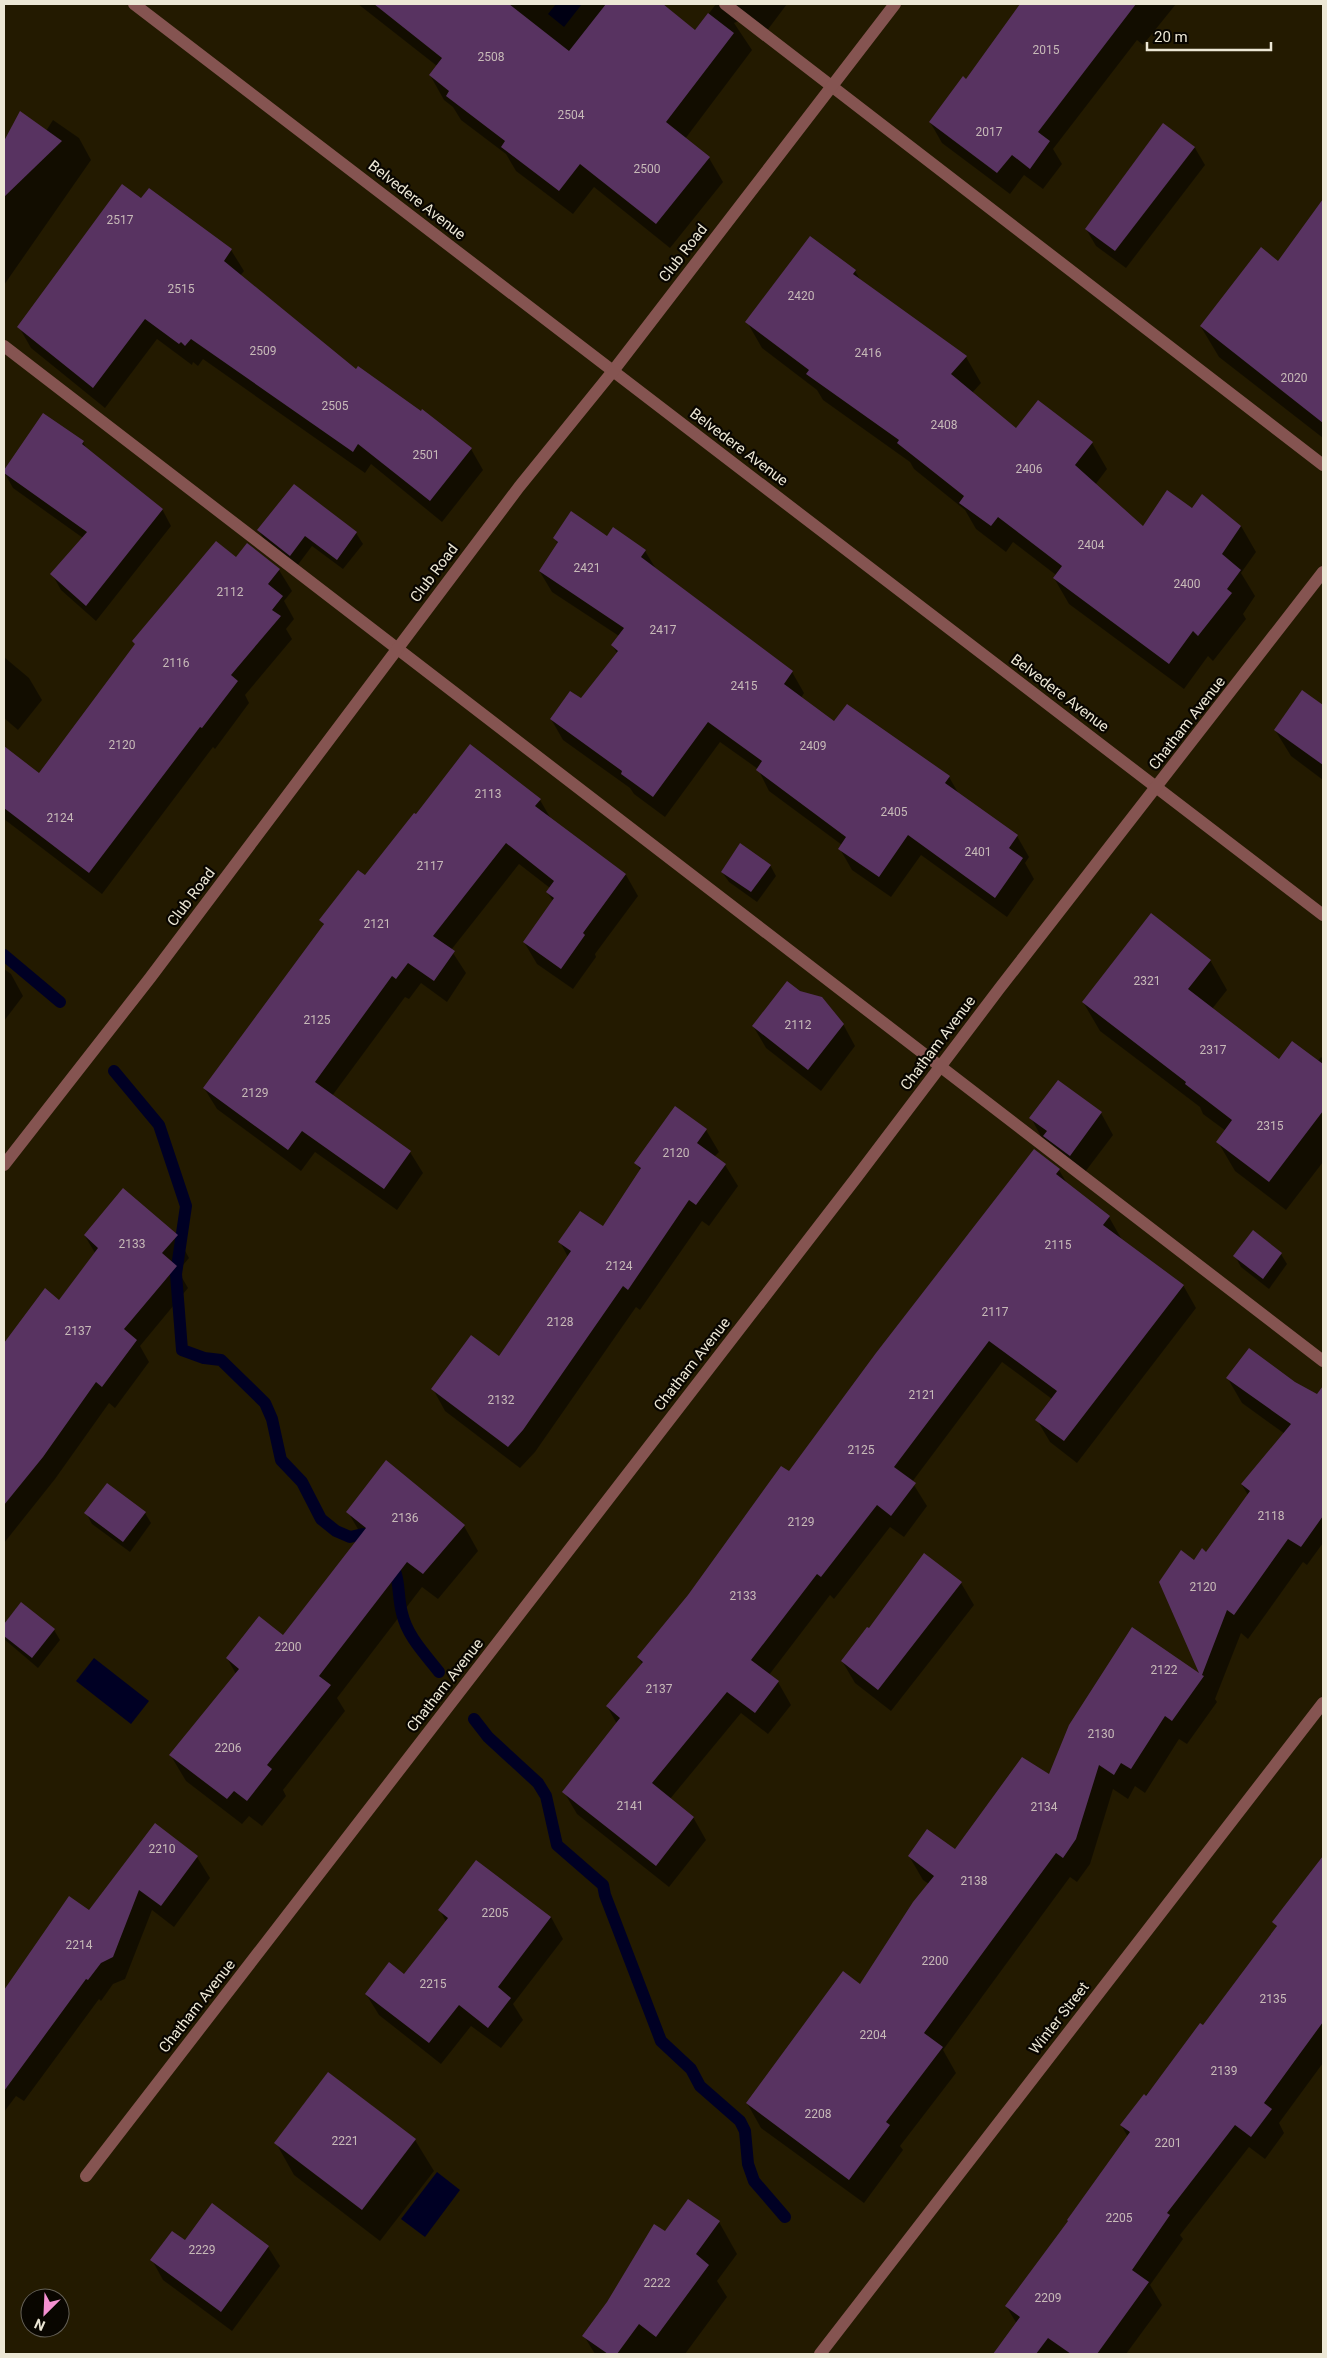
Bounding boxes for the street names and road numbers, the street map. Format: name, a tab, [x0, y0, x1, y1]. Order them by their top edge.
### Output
street label: Belvedere Avenue	[365, 157, 469, 243]
street label: Club Road	[655, 221, 711, 285]
street label: Belvedere Avenue	[686, 404, 792, 490]
street label: Club Road	[406, 540, 462, 606]
street label: Belvedere Avenue	[1007, 650, 1113, 736]
street label: Chatham Avenue	[1145, 673, 1229, 773]
street label: Club Road	[163, 864, 219, 930]
street label: Chatham Avenue	[897, 992, 979, 1094]
street label: Chatham Avenue	[650, 1314, 734, 1414]
street label: Chatham Avenue	[403, 1635, 487, 1735]
street label: Chatham Avenue	[155, 1956, 239, 2056]
street label: Winter Street	[1025, 1978, 1093, 2058]

